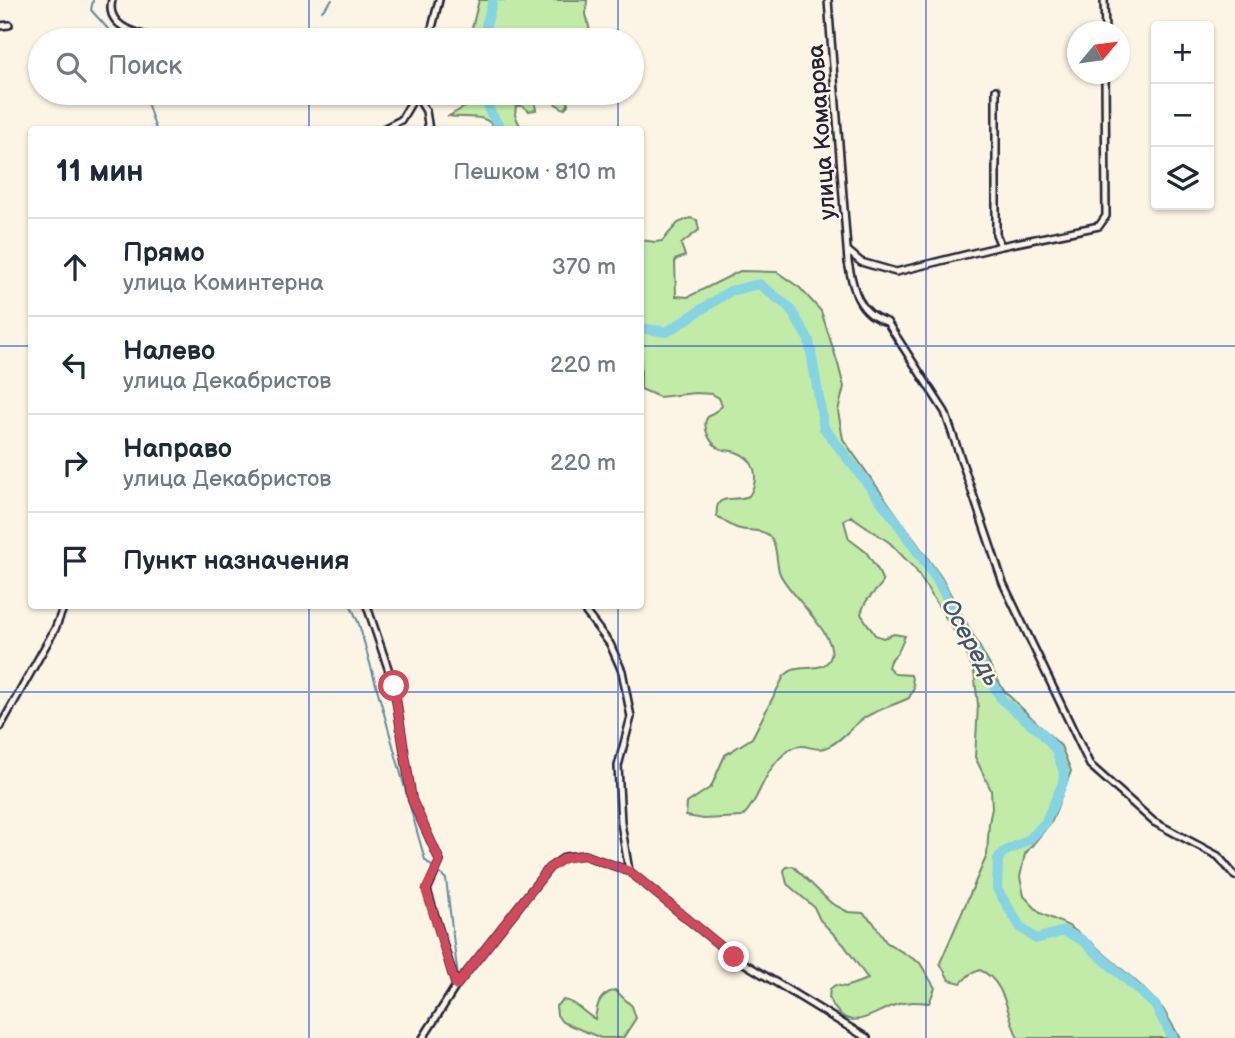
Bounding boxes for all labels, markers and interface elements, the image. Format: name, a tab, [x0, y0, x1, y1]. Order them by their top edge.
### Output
north arrow	[1067, 21, 1130, 84]
map controls	[1151, 21, 1214, 210]
button: +	[1151, 21, 1214, 84]
search box	[28, 28, 644, 105]
street label: улица Комарова	[802, 43, 842, 221]
icon: search	[52, 48, 90, 86]
text: Поиск	[108, 51, 182, 82]
button: −	[1151, 84, 1214, 147]
button: layers	[1151, 147, 1214, 210]
text: 11 мин	[56, 154, 144, 190]
text: Пешком · 810 m	[453, 158, 616, 186]
text: Прямо	[123, 238, 205, 269]
icon: ahead	[56, 248, 94, 286]
text: 370 m	[552, 253, 616, 281]
text: улица Коминтерна	[123, 269, 324, 297]
text: Налево	[123, 336, 215, 367]
icon: left	[56, 346, 94, 384]
text: 220 m	[550, 351, 616, 379]
text: улица Декабристов	[123, 367, 331, 395]
text: Направо	[123, 434, 232, 465]
icon: right	[56, 444, 94, 482]
text: 220 m	[550, 449, 616, 477]
text: улица Декабристов	[123, 465, 331, 493]
icon: arrive	[56, 542, 94, 580]
text: Пункт назначения	[123, 546, 349, 577]
water label: Осередь	[935, 593, 1007, 691]
route start	[378, 670, 409, 701]
route end	[718, 941, 749, 972]

